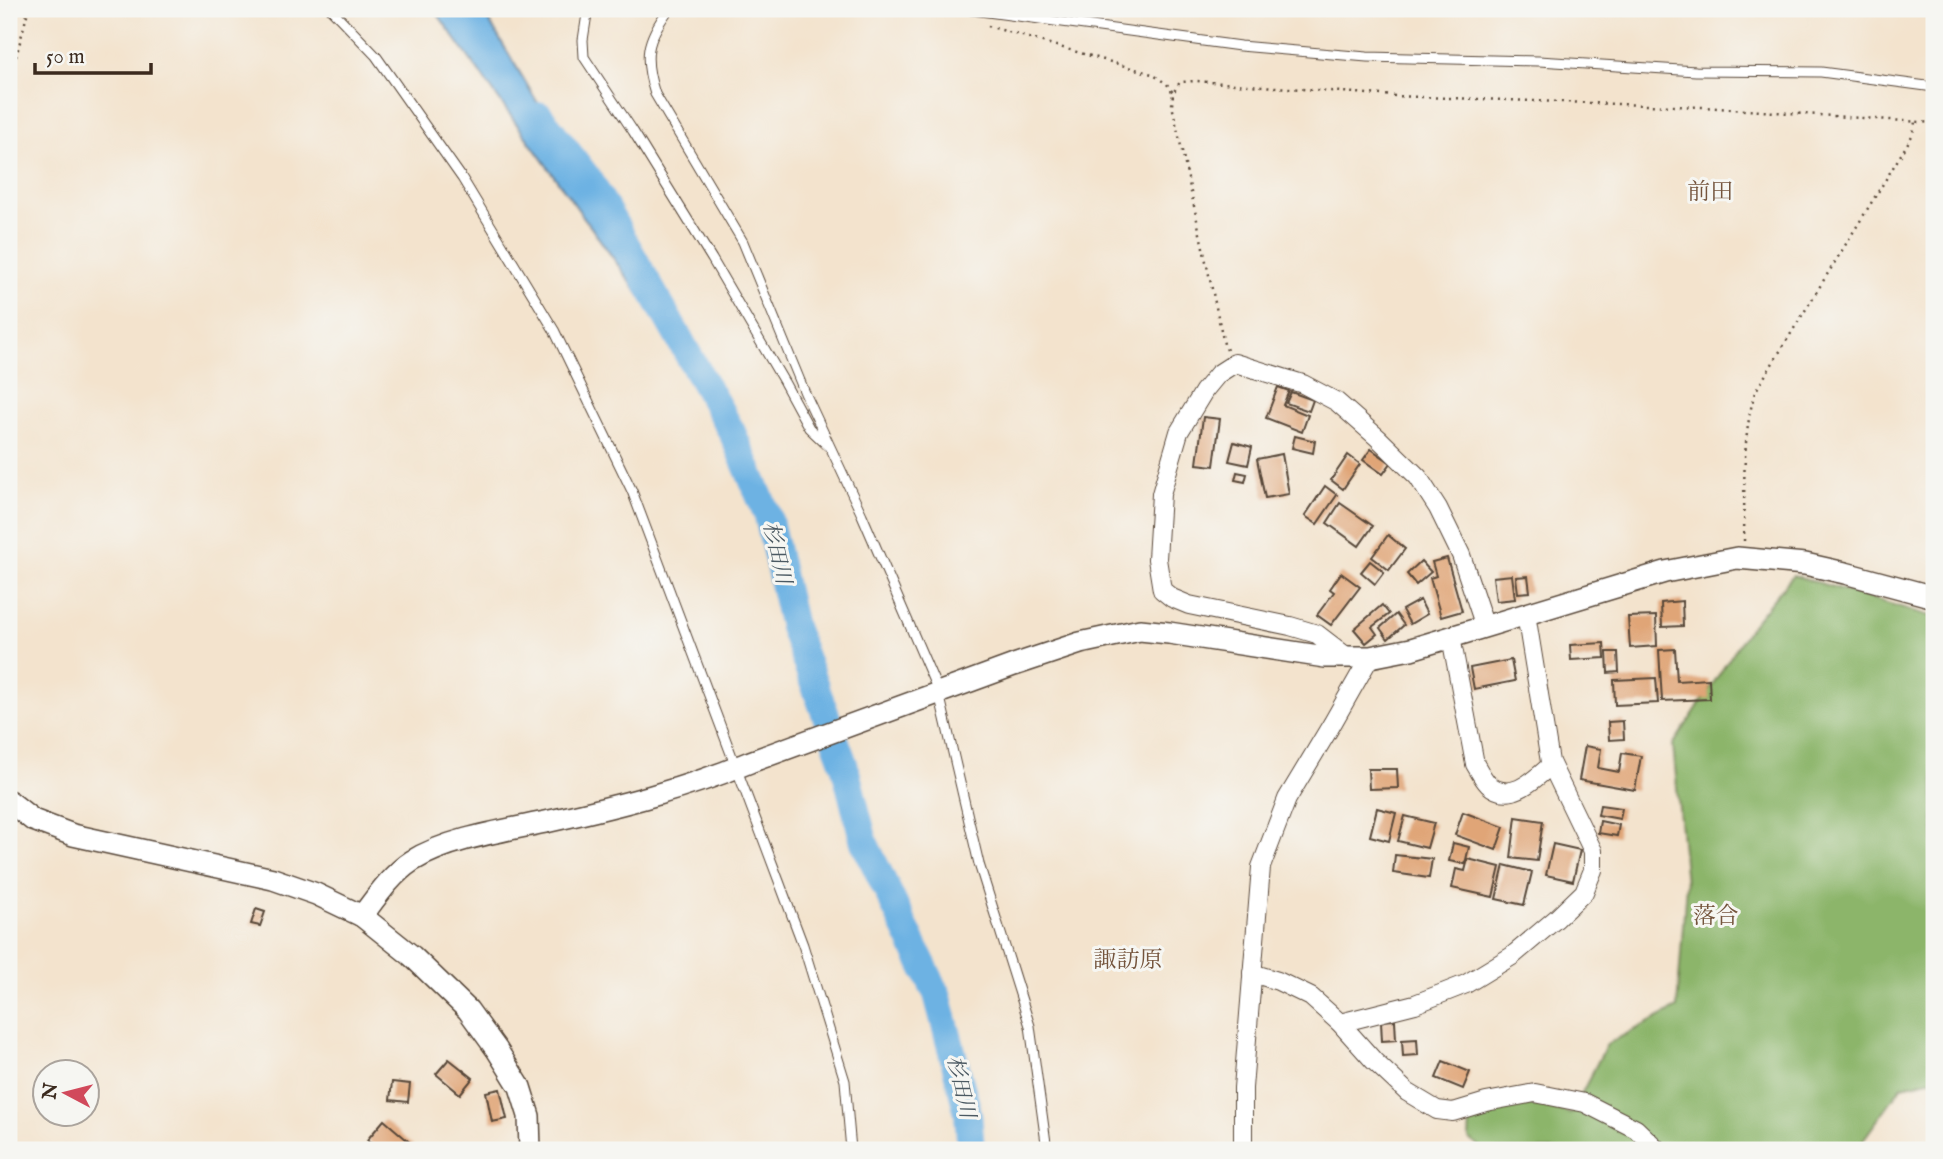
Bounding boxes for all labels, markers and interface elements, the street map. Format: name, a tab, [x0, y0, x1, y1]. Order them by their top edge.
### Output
scale bar	[35, 32, 150, 76]
text: 50 m	[46, 44, 85, 71]
district label: 前田	[1687, 178, 1733, 207]
water label: 杉田川	[756, 519, 797, 589]
district label: 落合	[1693, 902, 1739, 931]
district label: 諏訪原	[1094, 946, 1163, 975]
water label: 杉田川	[940, 1053, 981, 1123]
north arrow	[32, 1058, 102, 1128]
text: N	[38, 1081, 64, 1102]

